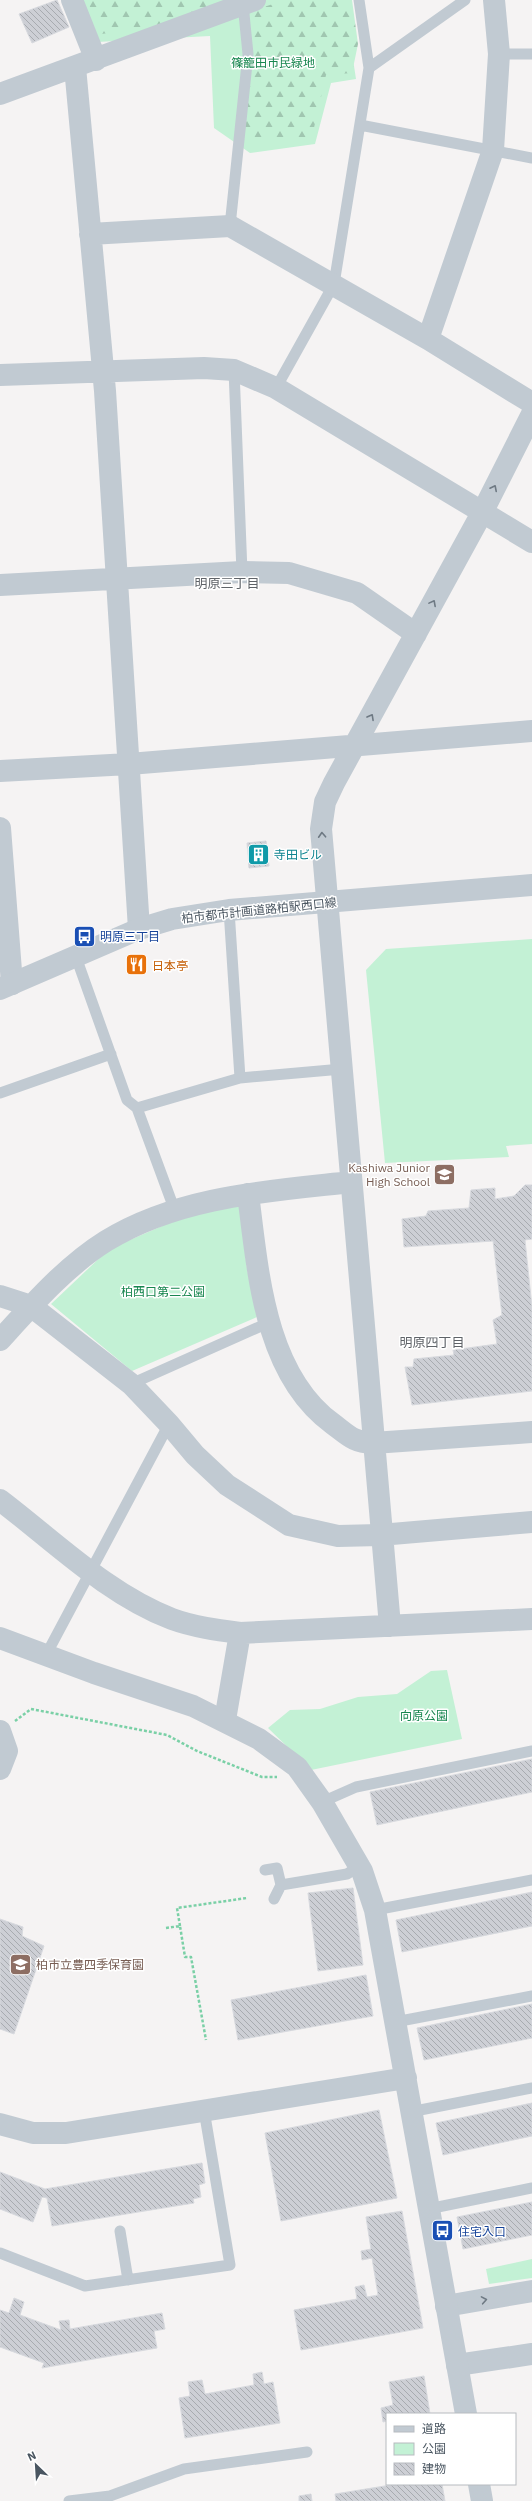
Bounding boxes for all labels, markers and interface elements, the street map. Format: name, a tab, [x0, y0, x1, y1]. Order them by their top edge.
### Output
park label: 篠籠田市民緑地	[231, 55, 315, 70]
one-way arrow	[489, 485, 497, 493]
district label: 明原三丁目	[194, 575, 260, 592]
one-way arrow	[428, 600, 436, 607]
one-way arrow	[366, 714, 373, 721]
one-way arrow	[317, 832, 326, 838]
building icon: 寺田ビル	[245, 841, 271, 867]
place label: 寺田ビル	[274, 847, 322, 862]
street label: 柏市都市計画道路柏駅西口線	[181, 894, 337, 926]
bus stop icon: 明原三丁目	[72, 923, 98, 949]
place label: 明原三丁目	[100, 929, 160, 944]
restaurant icon: 日本亭	[123, 952, 149, 978]
place label: 日本亭	[152, 958, 188, 973]
place label: Kashiwa Junior High School	[348, 1160, 431, 1189]
school or university icon: Kashiwa Junior High School	[432, 1161, 458, 1187]
park label: 柏西口第二公園	[121, 1284, 205, 1299]
district label: 明原四丁目	[399, 1334, 465, 1351]
park label: 向原公園	[400, 1708, 448, 1723]
school or university icon: 柏市立豊四季保育園	[8, 1951, 34, 1977]
place label: 柏市立豊四季保育園	[36, 1957, 144, 1972]
bus stop icon: 住宅入口	[429, 2218, 455, 2244]
place label: 住宅入口	[458, 2224, 506, 2239]
one-way arrow	[481, 2296, 487, 2304]
legend	[386, 2413, 516, 2485]
text: 道路	[422, 2421, 446, 2436]
text: 公園	[422, 2441, 446, 2456]
north arrow	[16, 2445, 56, 2485]
text: N	[25, 2448, 38, 2464]
text: 建物	[422, 2461, 446, 2476]

